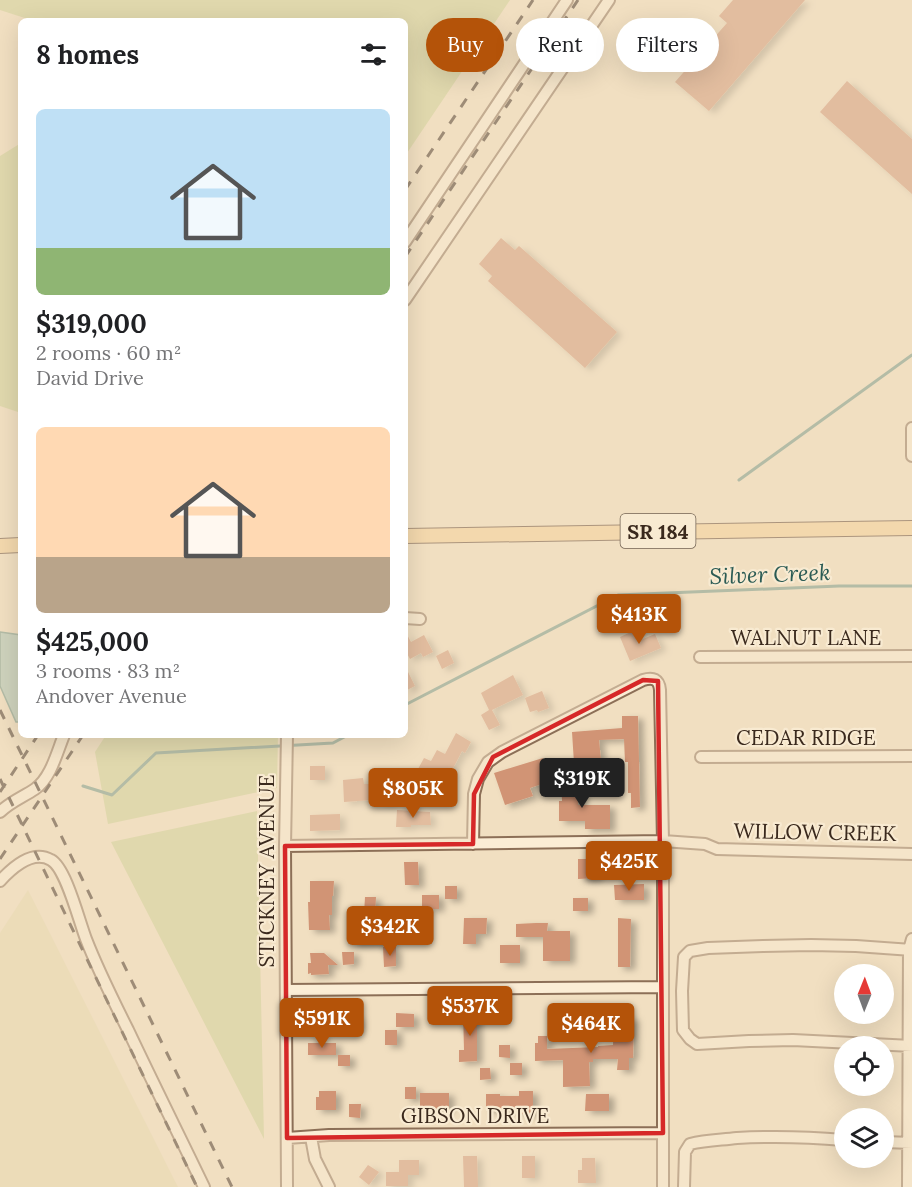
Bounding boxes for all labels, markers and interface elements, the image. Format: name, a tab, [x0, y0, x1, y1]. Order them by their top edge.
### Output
chip: Buy	[426, 18, 504, 72]
chip: Rent	[516, 18, 604, 72]
chip: Filters	[616, 18, 719, 72]
text: 8 homes	[36, 38, 139, 71]
icon: filters	[357, 38, 390, 71]
icon: home	[159, 148, 267, 256]
text: $319,000	[36, 307, 147, 340]
text: 2 rooms · 60 m²	[36, 340, 181, 365]
text: David Drive	[36, 365, 144, 390]
icon: home	[159, 466, 267, 574]
road number: SR 184	[620, 514, 696, 548]
water label: Silver Creek	[709, 558, 831, 590]
pin: $413K	[597, 594, 681, 645]
text: $413K	[611, 601, 667, 626]
street label: WALNUT LANE	[731, 624, 881, 651]
text: $425,000	[36, 625, 149, 658]
text: 3 rooms · 83 m²	[36, 658, 180, 683]
text: Andover Avenue	[36, 683, 187, 708]
street label: CEDAR RIDGE	[736, 724, 876, 751]
pin: $319K	[540, 758, 624, 809]
text: $319K	[554, 765, 610, 790]
pin: $805K	[371, 768, 455, 819]
street label: STICKNEY AVENUE	[253, 774, 280, 968]
text: $805K	[383, 775, 443, 800]
street label: WILLOW CREEK	[733, 817, 897, 847]
pin: $425K	[587, 841, 671, 892]
text: $425K	[600, 848, 658, 873]
pin: $342K	[348, 906, 432, 957]
text: $342K	[361, 913, 419, 938]
north arrow	[834, 964, 894, 1024]
map controls	[834, 964, 894, 1168]
pin: $537K	[428, 986, 512, 1037]
text: $537K	[441, 993, 499, 1018]
pin: $591K	[280, 998, 364, 1049]
pin: $464K	[549, 1003, 633, 1054]
text: $591K	[294, 1005, 350, 1030]
text: $464K	[561, 1010, 621, 1035]
button: locate	[834, 1036, 894, 1096]
street label: GIBSON DRIVE	[401, 1102, 549, 1129]
button: layers	[834, 1108, 894, 1168]

